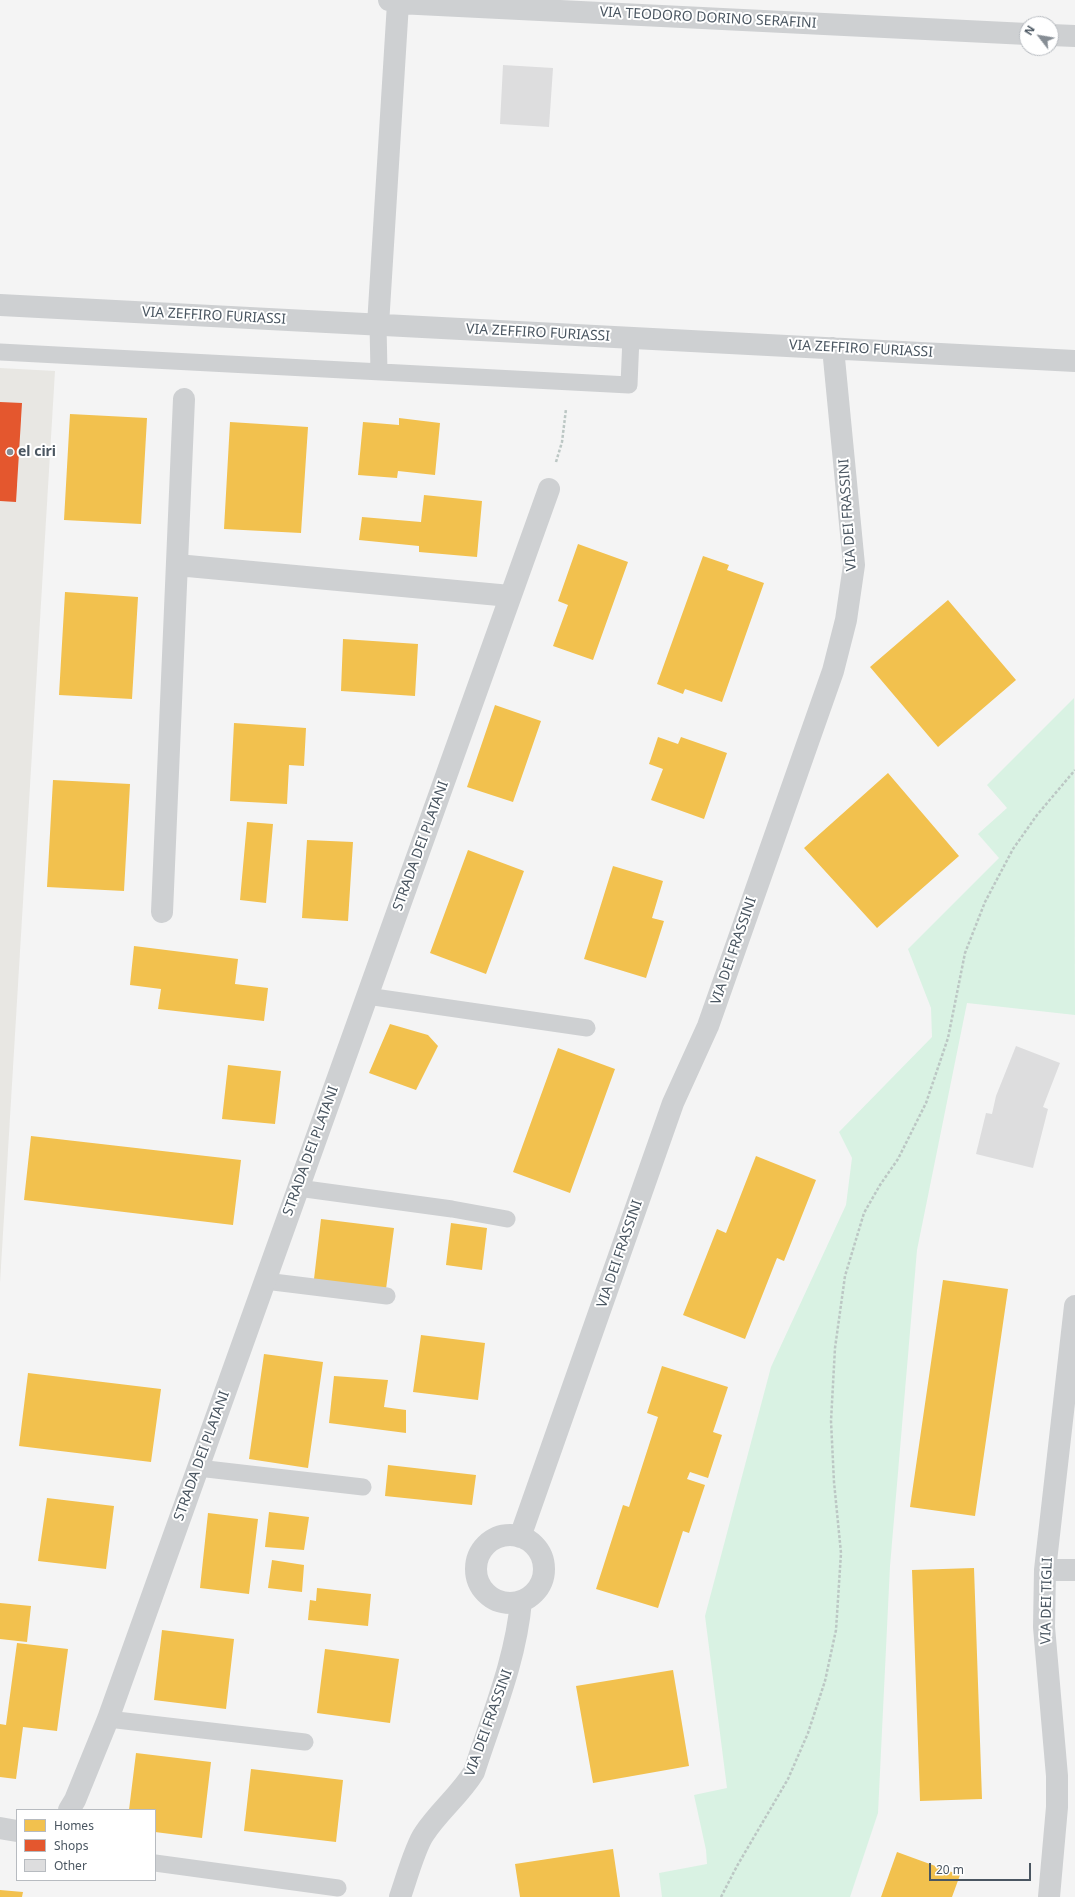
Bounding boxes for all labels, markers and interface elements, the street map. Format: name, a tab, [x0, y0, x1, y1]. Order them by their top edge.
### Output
street label: VIA TEODORO DORINO SERAFINI	[599, 4, 817, 32]
north arrow	[1019, 16, 1059, 56]
text: N	[1020, 22, 1038, 38]
street label: VIA ZEFFIRO FURIASSI	[142, 304, 286, 328]
street label: VIA ZEFFIRO FURIASSI	[466, 321, 610, 345]
street label: VIA ZEFFIRO FURIASSI	[789, 337, 933, 361]
place label: el ciri	[18, 444, 56, 460]
marker: el ciri	[5, 447, 15, 457]
street label: VIA DEI FRASSINI	[836, 458, 860, 572]
street label: STRADA DEI PLATANI	[390, 779, 452, 913]
street label: VIA DEI FRASSINI	[708, 895, 760, 1007]
street label: STRADA DEI PLATANI	[280, 1084, 342, 1218]
street label: VIA DEI FRASSINI	[594, 1198, 646, 1310]
street label: STRADA DEI PLATANI	[171, 1389, 233, 1523]
street label: VIA DEI TIGLI	[1038, 1557, 1056, 1645]
street label: VIA DEI FRASSINI	[462, 1667, 516, 1779]
legend	[16, 1809, 156, 1881]
text: Homes	[54, 1817, 94, 1834]
text: Shops	[54, 1837, 88, 1854]
scale bar	[931, 1855, 1033, 1881]
text: Other	[54, 1857, 87, 1874]
text: 20 m	[936, 1861, 964, 1878]

